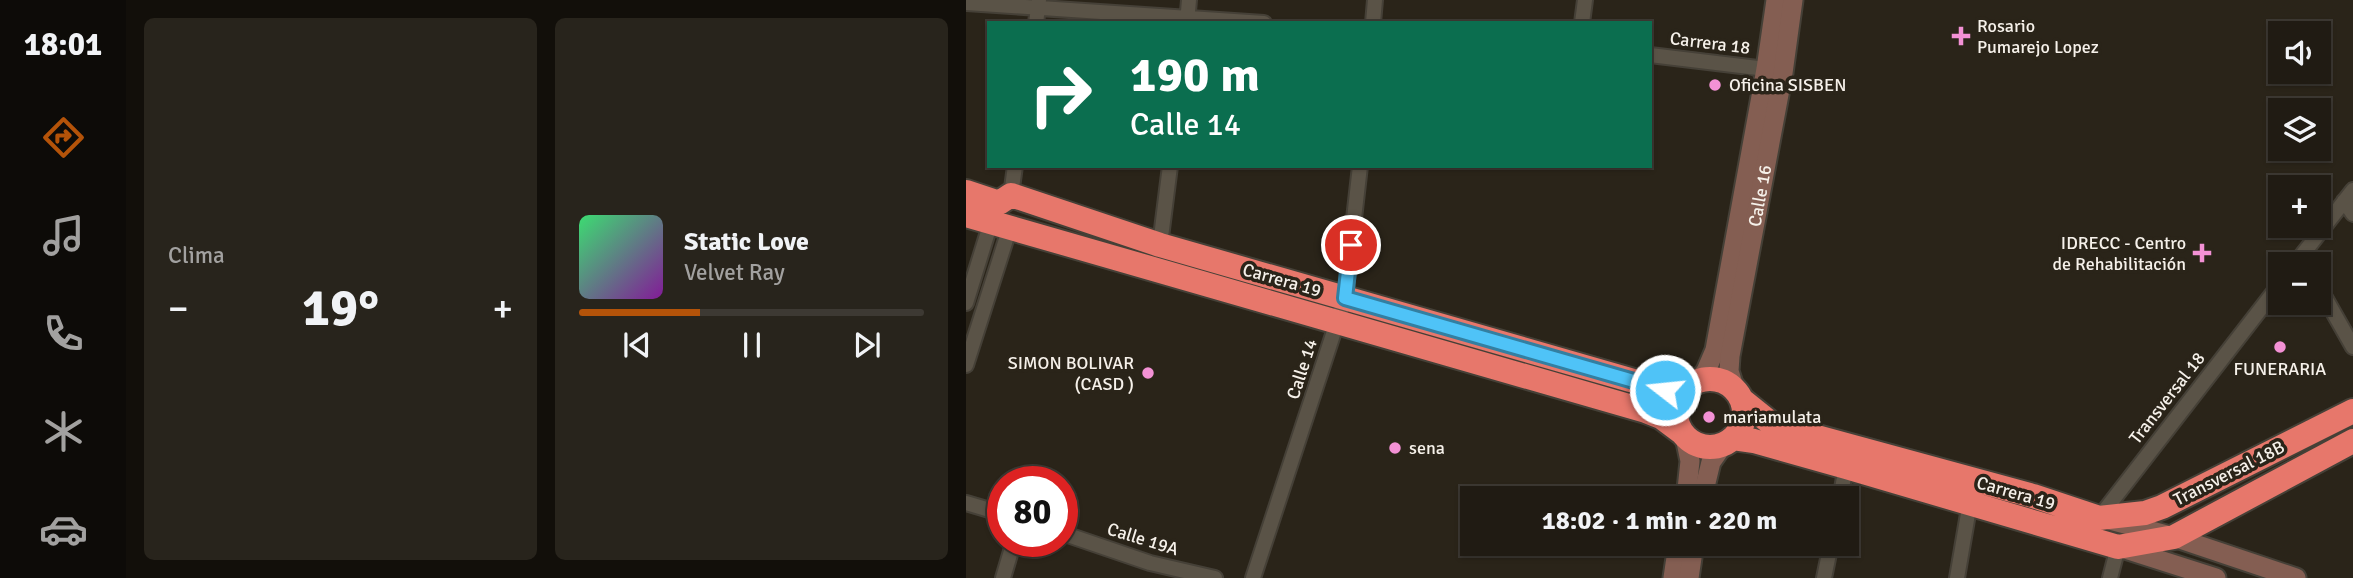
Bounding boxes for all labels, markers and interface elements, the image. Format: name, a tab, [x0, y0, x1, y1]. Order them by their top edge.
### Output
place label: Rosario Pumarejo Lopez	[1977, 15, 2099, 58]
map controls	[2268, 21, 2331, 315]
button: sound	[2268, 21, 2331, 84]
text: 18:01	[24, 25, 102, 64]
marker: Rosario Pumarejo Lopez	[1951, 26, 1971, 46]
street label: Carrera 18	[1669, 27, 1751, 59]
text: 190 m	[1130, 45, 1260, 105]
icon: right	[1015, 49, 1106, 140]
place label: Oficina SISBEN	[1729, 74, 1846, 96]
marker: Oficina SISBEN	[1707, 77, 1723, 93]
button: layers	[2268, 98, 2331, 161]
text: Calle 14	[1130, 105, 1241, 144]
icon: directions	[39, 113, 88, 162]
street label: Calle 16	[1743, 163, 1777, 229]
button: +	[2268, 175, 2331, 238]
icon: music	[39, 211, 88, 260]
pin	[1321, 215, 1381, 275]
text: Static Love	[684, 226, 809, 258]
icon: arrive	[1332, 226, 1370, 264]
place label: IDRECC - Centro de Rehabilitación	[2053, 232, 2186, 275]
text: Clima	[168, 241, 225, 270]
marker: IDRECC - Centro de Rehabilitación	[2192, 243, 2212, 263]
button: −	[2268, 252, 2331, 315]
text: Velvet Ray	[684, 258, 785, 287]
street label: Carrera 19	[1240, 258, 1324, 302]
text: 19°	[302, 276, 379, 340]
text: −	[168, 285, 189, 332]
text: +	[492, 285, 513, 332]
icon: phone	[39, 309, 88, 358]
icon: previous	[618, 326, 656, 364]
icon: pause	[733, 326, 771, 364]
icon: next	[848, 326, 886, 364]
street label: Calle 14	[1282, 336, 1322, 402]
marker: FUNERARIA	[2272, 339, 2288, 355]
street label: Transversal 18	[2124, 348, 2210, 448]
place label: SIMON BOLIVAR (CASD )	[1008, 352, 1134, 395]
position arrow	[1628, 353, 1702, 427]
place label: FUNERARIA	[2234, 358, 2326, 380]
marker: SIMON BOLIVAR (CASD )	[1140, 365, 1156, 381]
place label: mariamulata	[1723, 406, 1821, 428]
icon: climate	[39, 407, 88, 456]
marker: mariamulata	[1701, 409, 1717, 425]
street label: Transversal 18B	[2170, 436, 2288, 510]
place label: sena	[1409, 437, 1445, 459]
marker: sena	[1387, 440, 1403, 456]
speed limit sign: 80	[987, 466, 1078, 557]
street label: Carrera 19	[1974, 471, 2058, 515]
icon: car	[39, 505, 88, 554]
text: 18:02 · 1 min · 220 m	[1542, 505, 1777, 537]
street label: Calle 19A	[1105, 518, 1181, 560]

